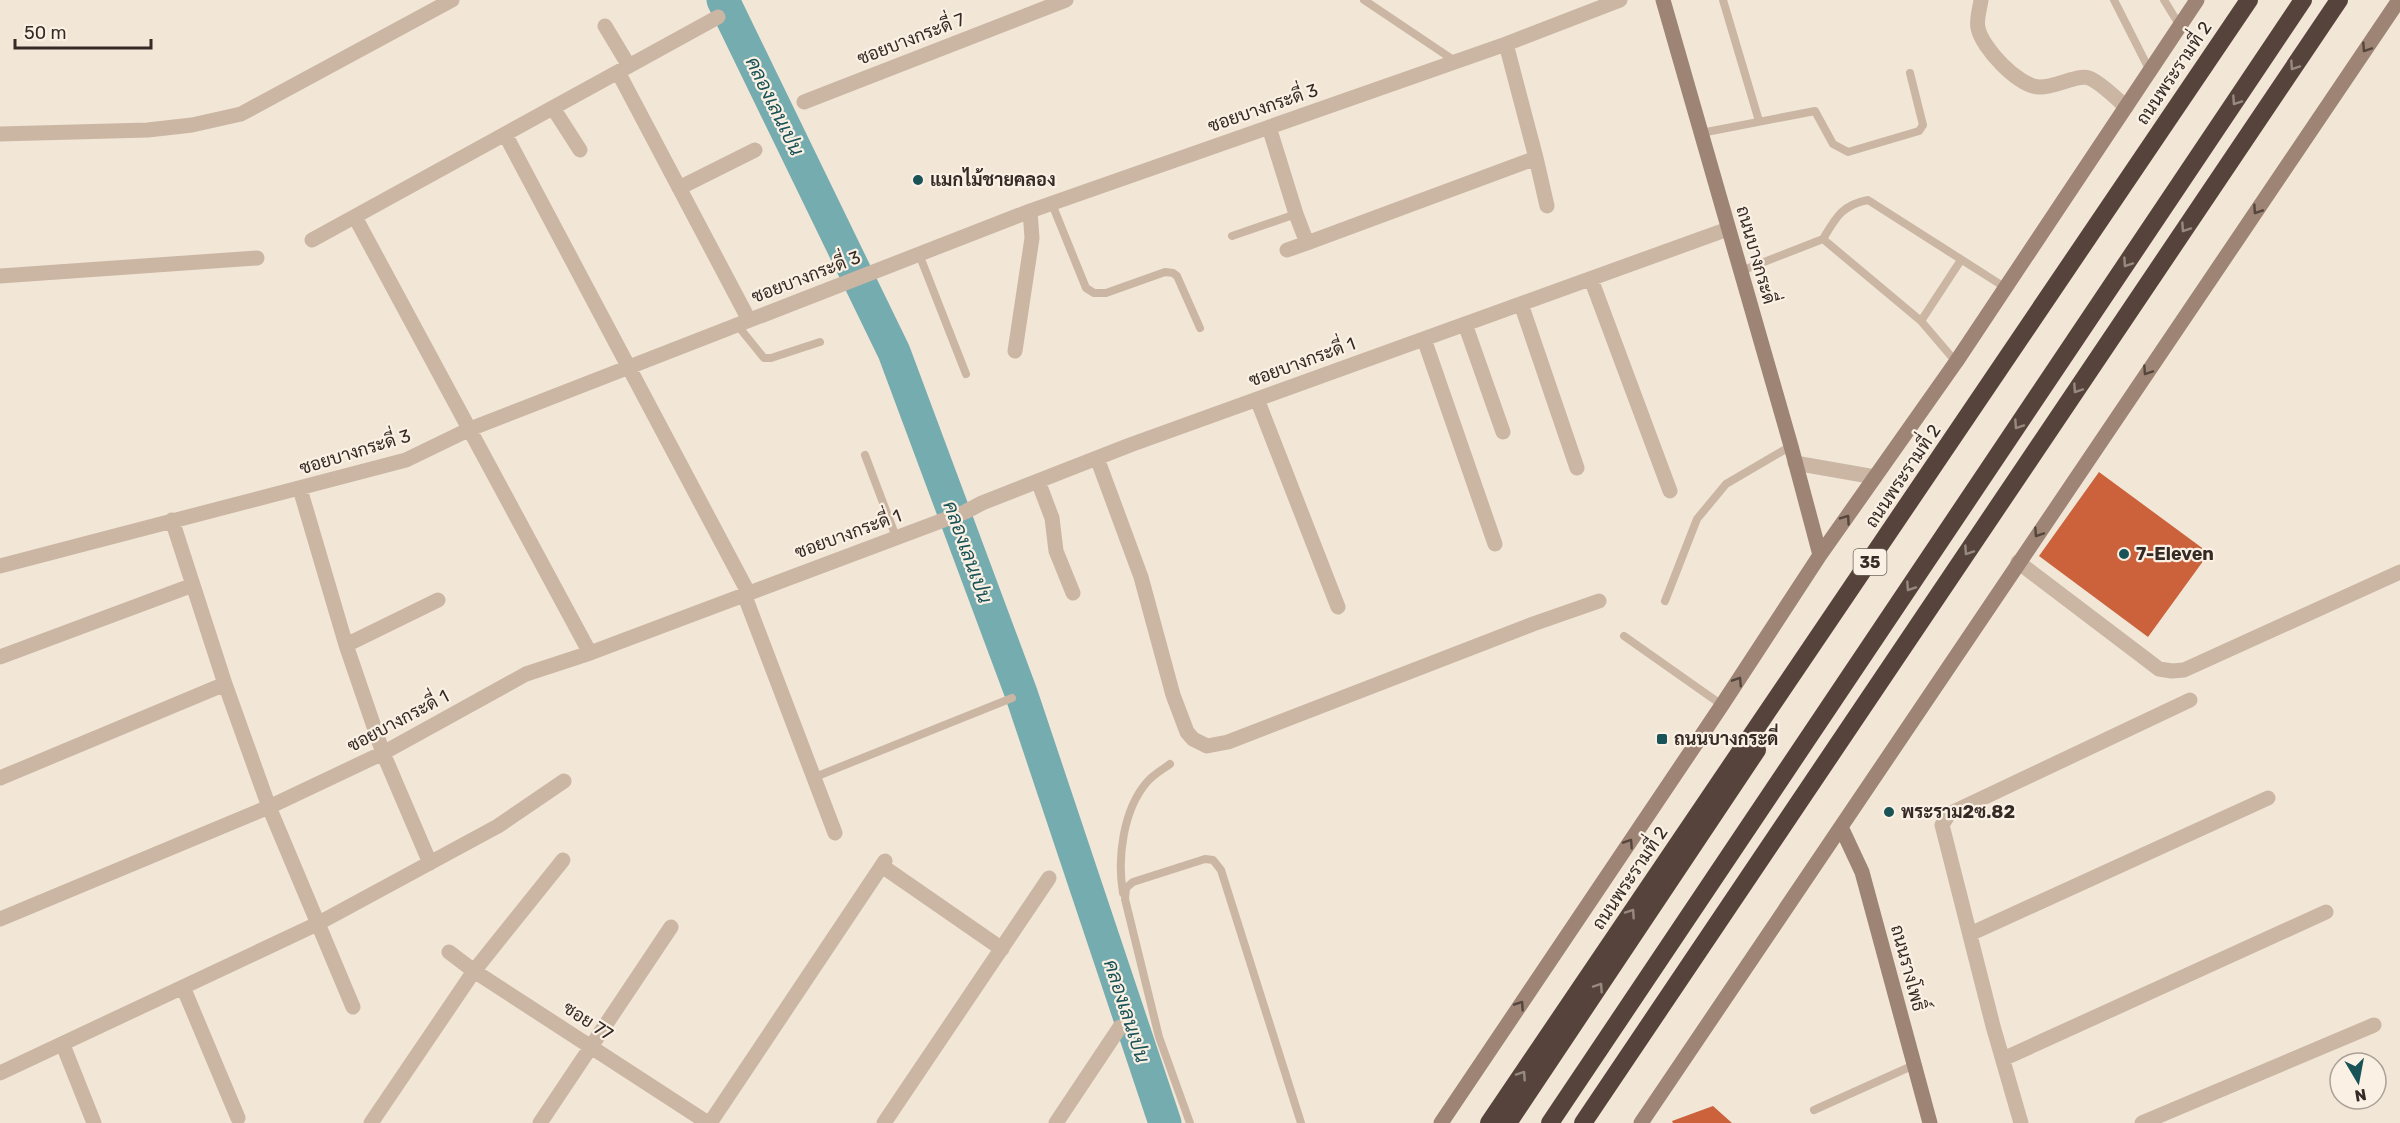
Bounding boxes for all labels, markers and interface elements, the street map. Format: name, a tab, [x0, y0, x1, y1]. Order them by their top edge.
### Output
street label: ซอยบางกระดี่ 7	[852, 4, 968, 70]
scale bar	[15, 12, 152, 50]
street label: ถนนพระรามที่ 2	[2127, 14, 2217, 129]
text: 50 m	[24, 22, 67, 44]
one-way arrow	[2362, 42, 2373, 53]
water label: คลองเลนเปน	[741, 53, 809, 160]
one-way arrow	[2290, 59, 2301, 70]
street label: ซอยบางกระดี่ 3	[1203, 74, 1321, 137]
one-way arrow	[2231, 95, 2243, 105]
place label: แมกไม้ชายคลอง	[930, 167, 1056, 191]
marker: แมกไม้ชายคลอง	[911, 173, 925, 187]
street label: ถนนบางกระดี่	[1731, 202, 1785, 307]
one-way arrow	[2252, 204, 2264, 214]
one-way arrow	[2182, 221, 2193, 232]
street label: ซอยบางกระดี่ 3	[747, 241, 864, 308]
one-way arrow	[2123, 256, 2134, 267]
street label: ซอยบางกระดี่ 1	[1244, 328, 1358, 391]
one-way arrow	[2143, 365, 2154, 376]
one-way arrow	[2073, 383, 2084, 394]
street label: ถนนพระรามที่ 2	[1856, 417, 1946, 532]
one-way arrow	[2014, 418, 2025, 429]
street label: ซอยบางกระดี่ 3	[295, 420, 413, 479]
water label: คลองเลนเปน	[938, 498, 998, 607]
street label: ซอยบางกระดี่ 1	[790, 500, 904, 563]
one-way arrow	[1839, 514, 1850, 525]
one-way arrow	[2034, 526, 2045, 537]
place label: 7-Eleven	[2136, 543, 2214, 565]
one-way arrow	[1964, 545, 1975, 556]
marker: 7-Eleven	[2117, 547, 2131, 561]
road number: 35	[1854, 549, 1886, 575]
one-way arrow	[1906, 580, 1917, 591]
one-way arrow	[1731, 677, 1742, 688]
street label: ซอยบางกระดี่ 1	[341, 681, 453, 757]
place label: ถนนบางกระดี่	[1674, 723, 1778, 750]
marker: ถนนบางกระดี่	[1655, 732, 1669, 746]
place label: พระราม2ซ.82	[1901, 801, 2015, 823]
marker: พระราม2ซ.82	[1882, 805, 1896, 819]
street label: ถนนพระรามที่ 2	[1583, 819, 1673, 934]
one-way arrow	[1622, 839, 1634, 849]
one-way arrow	[1624, 909, 1635, 920]
street label: ถนนรางโพธิ์	[1886, 921, 1935, 1014]
water label: คลองเลนเปน	[1099, 956, 1155, 1066]
one-way arrow	[1592, 983, 1603, 994]
street label: ซอย 77	[559, 997, 617, 1045]
one-way arrow	[1513, 1001, 1525, 1011]
north arrow	[2328, 1051, 2388, 1111]
one-way arrow	[1515, 1070, 1526, 1081]
text: N	[2353, 1085, 2368, 1106]

